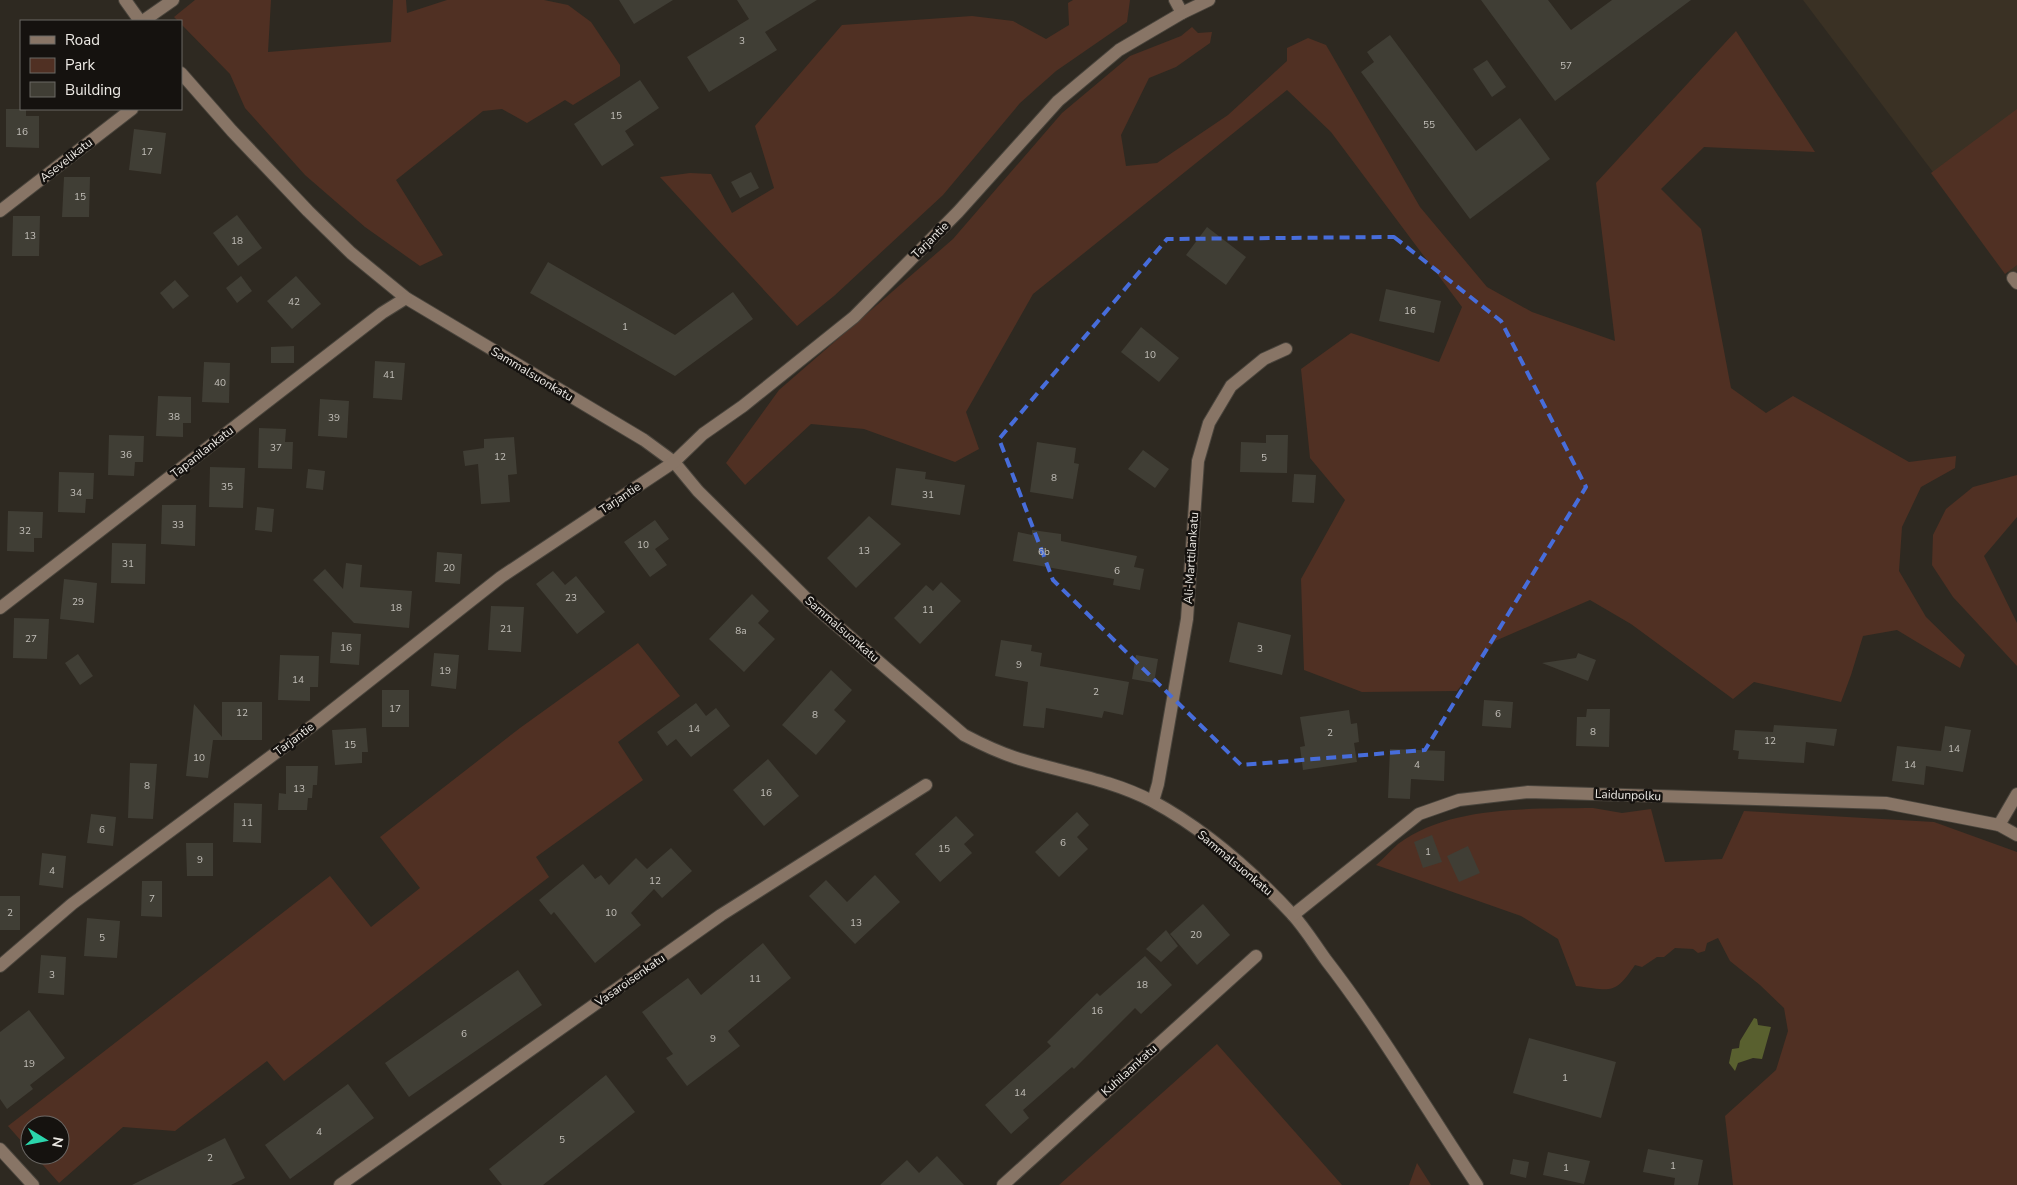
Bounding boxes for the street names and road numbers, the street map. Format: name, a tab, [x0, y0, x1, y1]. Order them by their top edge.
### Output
street label: Asevelikatu	[36, 134, 96, 186]
street label: Tarjantie	[908, 218, 952, 262]
street label: Sammalsuonkatu	[488, 343, 576, 405]
street label: Tapanilankatu	[167, 422, 237, 482]
street label: Tarjantie	[596, 478, 644, 518]
street label: Ali-Marttilankatu	[1180, 511, 1202, 605]
street label: Sammalsuonkatu	[802, 592, 882, 666]
street label: Tarjantie	[271, 719, 317, 759]
street label: Laidunpolku	[1595, 786, 1661, 804]
street label: Sammalsuonkatu	[1194, 827, 1276, 899]
street label: Vasaroisenkatu	[591, 950, 668, 1011]
street label: Kuhilaankatu	[1098, 1041, 1160, 1099]

